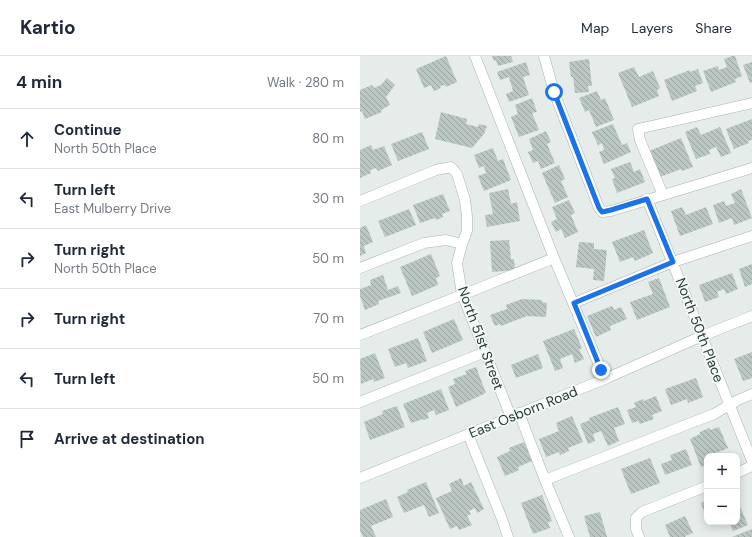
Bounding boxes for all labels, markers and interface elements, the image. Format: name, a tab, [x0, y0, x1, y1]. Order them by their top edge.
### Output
text: Kartio	[20, 15, 76, 40]
text: Map	[581, 19, 609, 37]
text: Layers	[631, 19, 673, 37]
text: Share	[695, 19, 732, 37]
text: 4 min	[16, 71, 62, 93]
text: Walk · 280 m	[267, 74, 344, 91]
route start	[545, 83, 563, 101]
text: Continue	[54, 120, 122, 140]
icon: ahead	[16, 128, 38, 150]
text: 80 m	[312, 130, 344, 147]
text: North 50th Place	[54, 140, 157, 157]
text: Turn left	[54, 180, 115, 200]
icon: left	[16, 188, 38, 210]
text: 30 m	[312, 190, 344, 207]
text: East Mulberry Drive	[54, 200, 171, 217]
text: Turn right	[54, 240, 125, 260]
icon: right	[16, 248, 38, 270]
text: 50 m	[312, 250, 344, 267]
text: North 50th Place	[54, 260, 157, 277]
street label: North 50th Place	[672, 275, 728, 385]
street label: North 51st Street	[454, 284, 508, 392]
icon: right	[16, 308, 38, 330]
text: Turn right	[54, 309, 125, 329]
text: 70 m	[313, 310, 344, 327]
route end	[592, 361, 610, 379]
icon: left	[16, 368, 38, 390]
text: Turn left	[54, 369, 115, 389]
text: 50 m	[312, 370, 344, 387]
street label: East Osborn Road	[466, 382, 580, 442]
icon: arrive	[16, 428, 38, 450]
text: Arrive at destination	[54, 429, 205, 449]
map controls	[704, 453, 740, 525]
button: +	[704, 453, 740, 489]
button: −	[704, 489, 740, 525]

